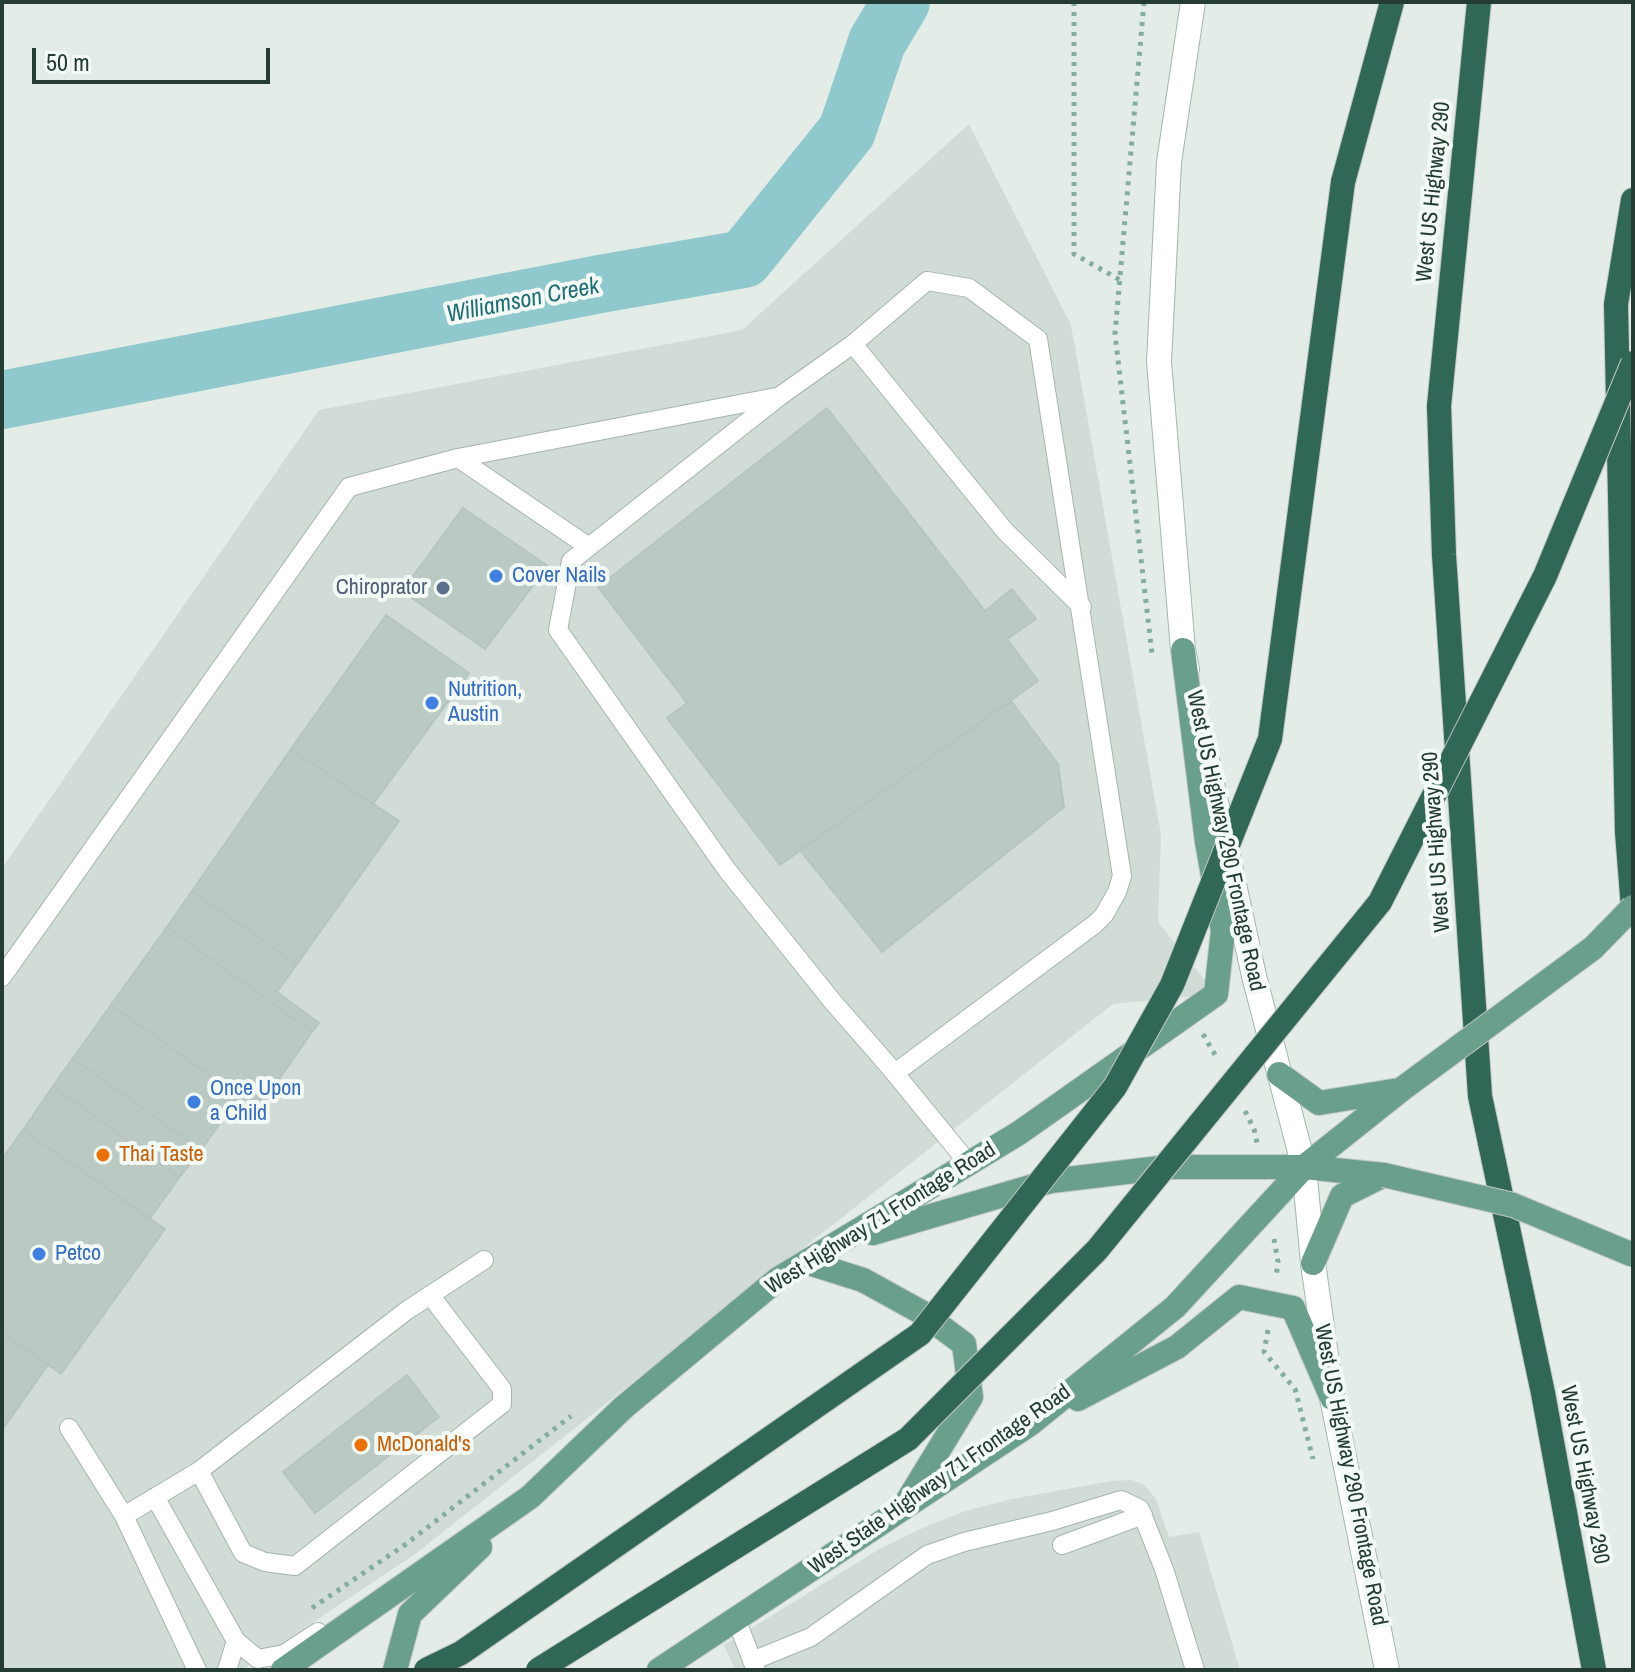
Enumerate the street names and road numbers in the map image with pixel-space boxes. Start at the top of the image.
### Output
street label: West US Highway 290 [1411,101,1457,283]
street label: West US Highway 290 Frontage Road [1180,688,1270,994]
street label: West US Highway 290 [1418,751,1456,933]
street label: West Highway 71 Frontage Road [761,1137,1001,1301]
street label: West US Highway 290 Frontage Road [1308,1322,1392,1628]
street label: West State Highway 71 Frontage Road [804,1379,1076,1581]
street label: West US Highway 290 [1554,1384,1614,1566]

